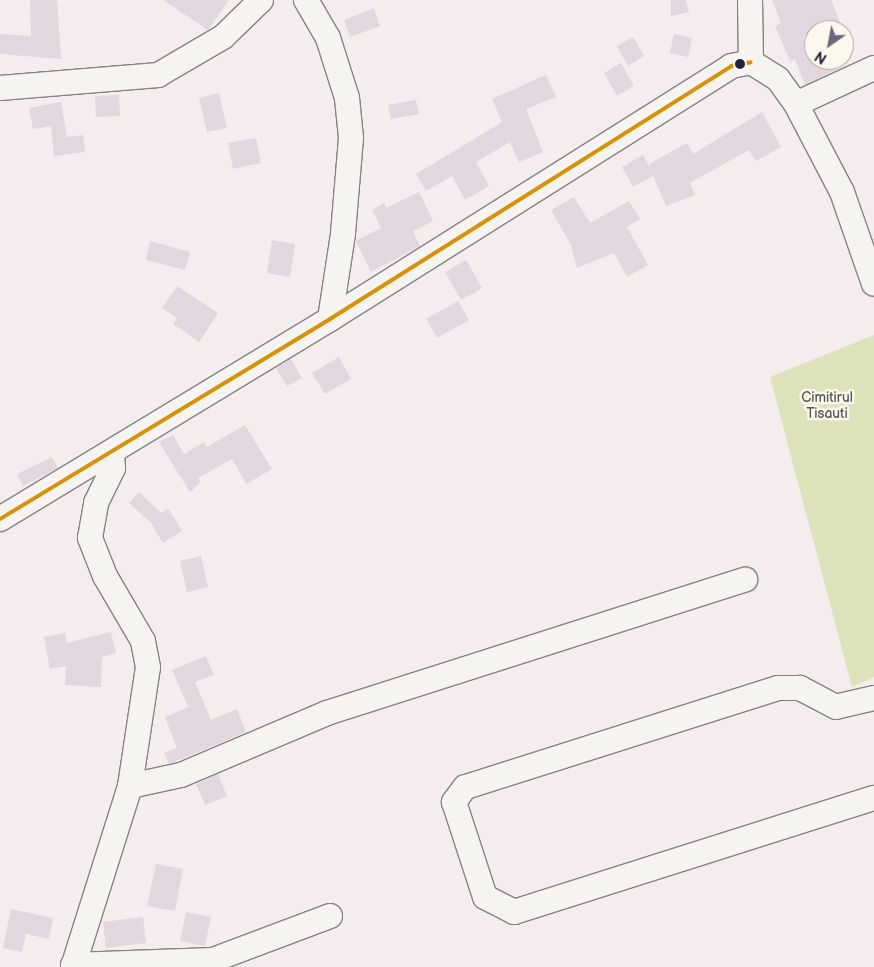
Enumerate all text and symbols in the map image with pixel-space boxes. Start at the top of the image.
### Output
north arrow [804,20,854,70]
text: N [812,47,830,67]
unlabelled marker [735,59,745,69]
park label: Cimitirul Tisauti [801,390,853,422]

